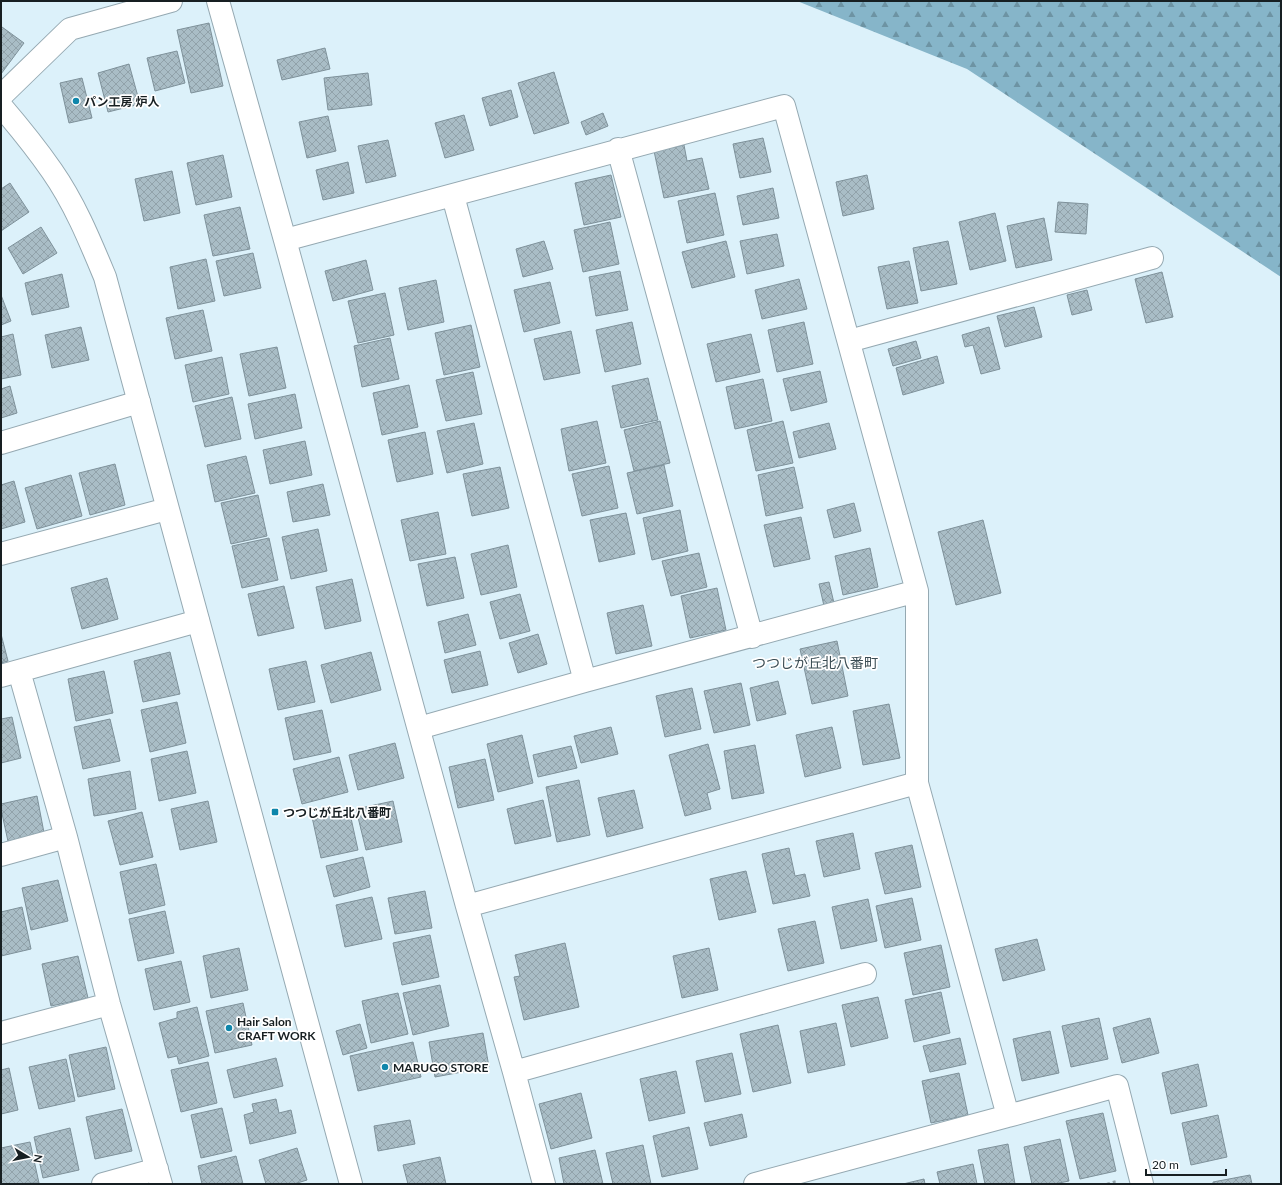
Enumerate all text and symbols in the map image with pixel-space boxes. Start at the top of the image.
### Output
place label: パン工房 炉人 [84,94,160,109]
marker: パン工房 炉人 [71,96,81,106]
district label: つつじが丘北八番町 [752,654,878,671]
place label: つつじが丘北八番町 [283,805,391,820]
marker: つつじが丘北八番町 [270,807,280,817]
place label: Hair Salon CRAFT WORK [237,1014,316,1043]
marker: Hair Salon CRAFT WORK [224,1023,234,1033]
place label: MARUGO STORE [393,1060,488,1075]
marker: MARUGO STORE [380,1062,390,1072]
north arrow [8,1137,48,1177]
scale bar [1146,1151,1226,1177]
text: N [31,1154,45,1164]
text: 20 m [1152,1157,1179,1172]

